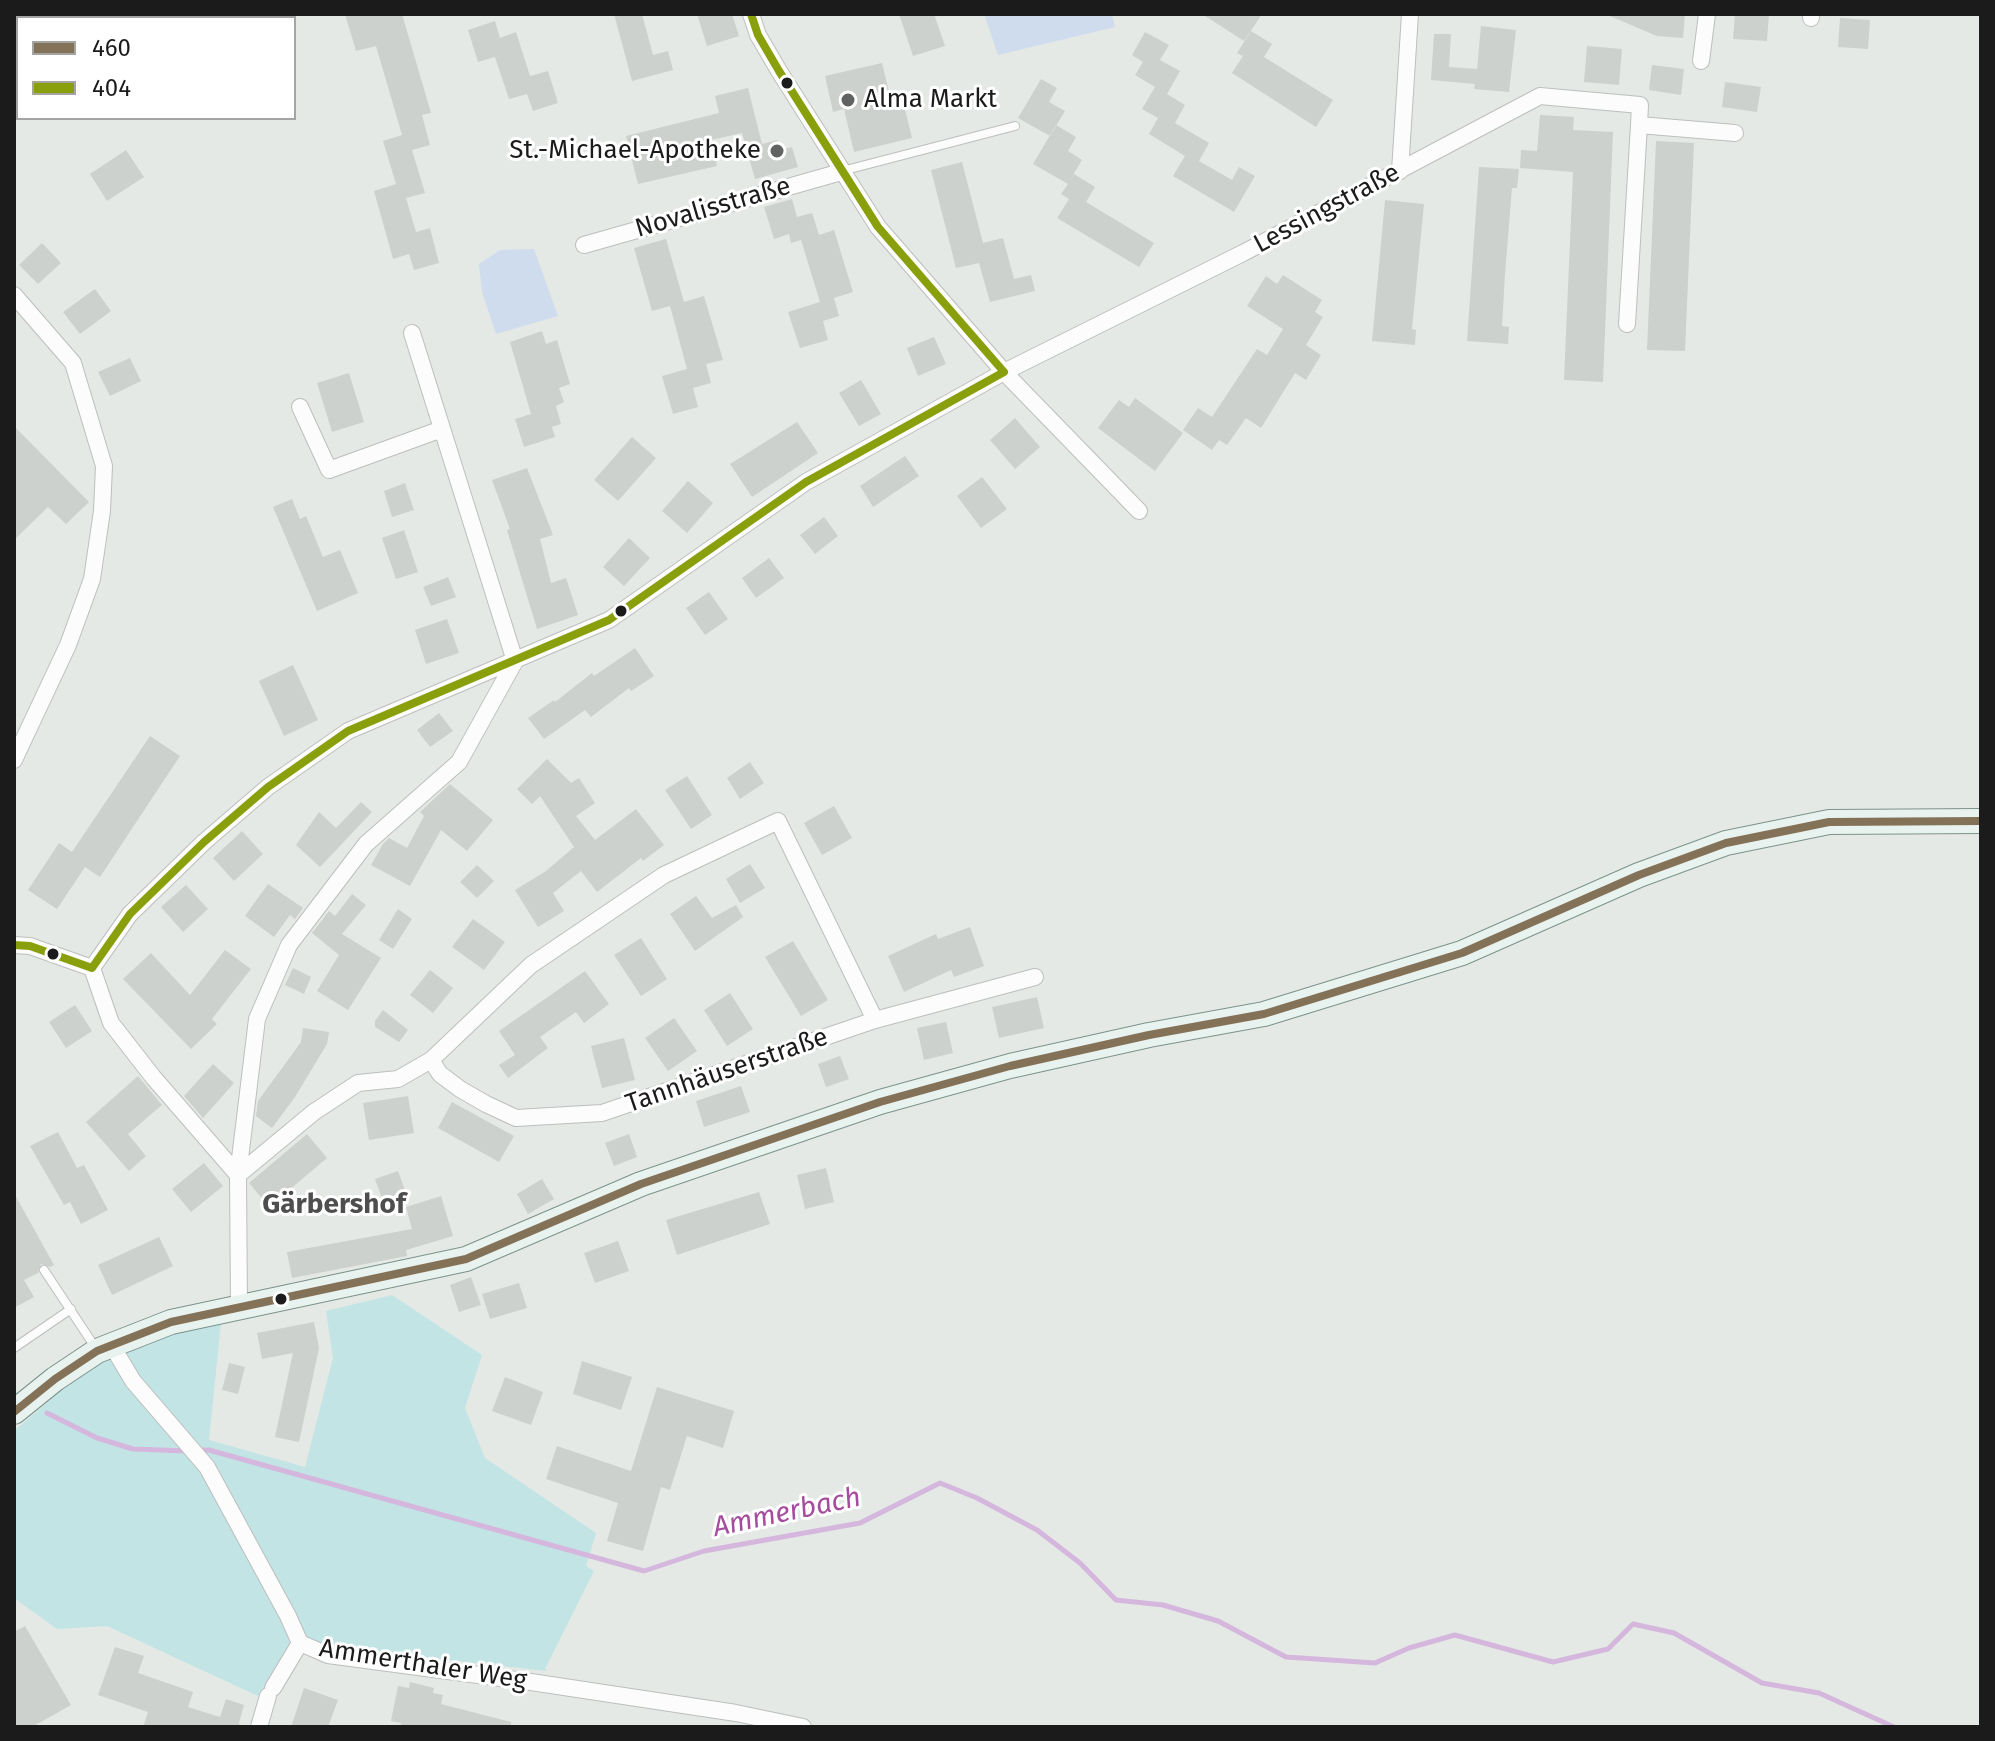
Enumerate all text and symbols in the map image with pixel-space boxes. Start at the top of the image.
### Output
legend [16,16,296,120]
text: 460 [92,34,131,62]
text: 404 [92,74,131,102]
unlabelled marker [779,75,795,91]
place label: Alma Markt [864,84,997,116]
marker: Alma Markt [839,91,857,109]
place label: St.-Michael-Apotheke [509,135,761,167]
marker: St.-Michael-Apotheke [768,142,786,160]
street label: Lessingstraße [1249,157,1405,261]
street label: Novalisstraße [632,171,794,245]
unlabelled marker [613,603,629,619]
unlabelled marker [45,946,61,962]
street label: Tannhäuserstraße [622,1022,832,1120]
district label: Gärbershof [262,1188,406,1222]
unlabelled marker [273,1291,289,1307]
water label: Ammerbach [710,1481,864,1545]
street label: Ammerthaler Weg [317,1633,529,1697]

